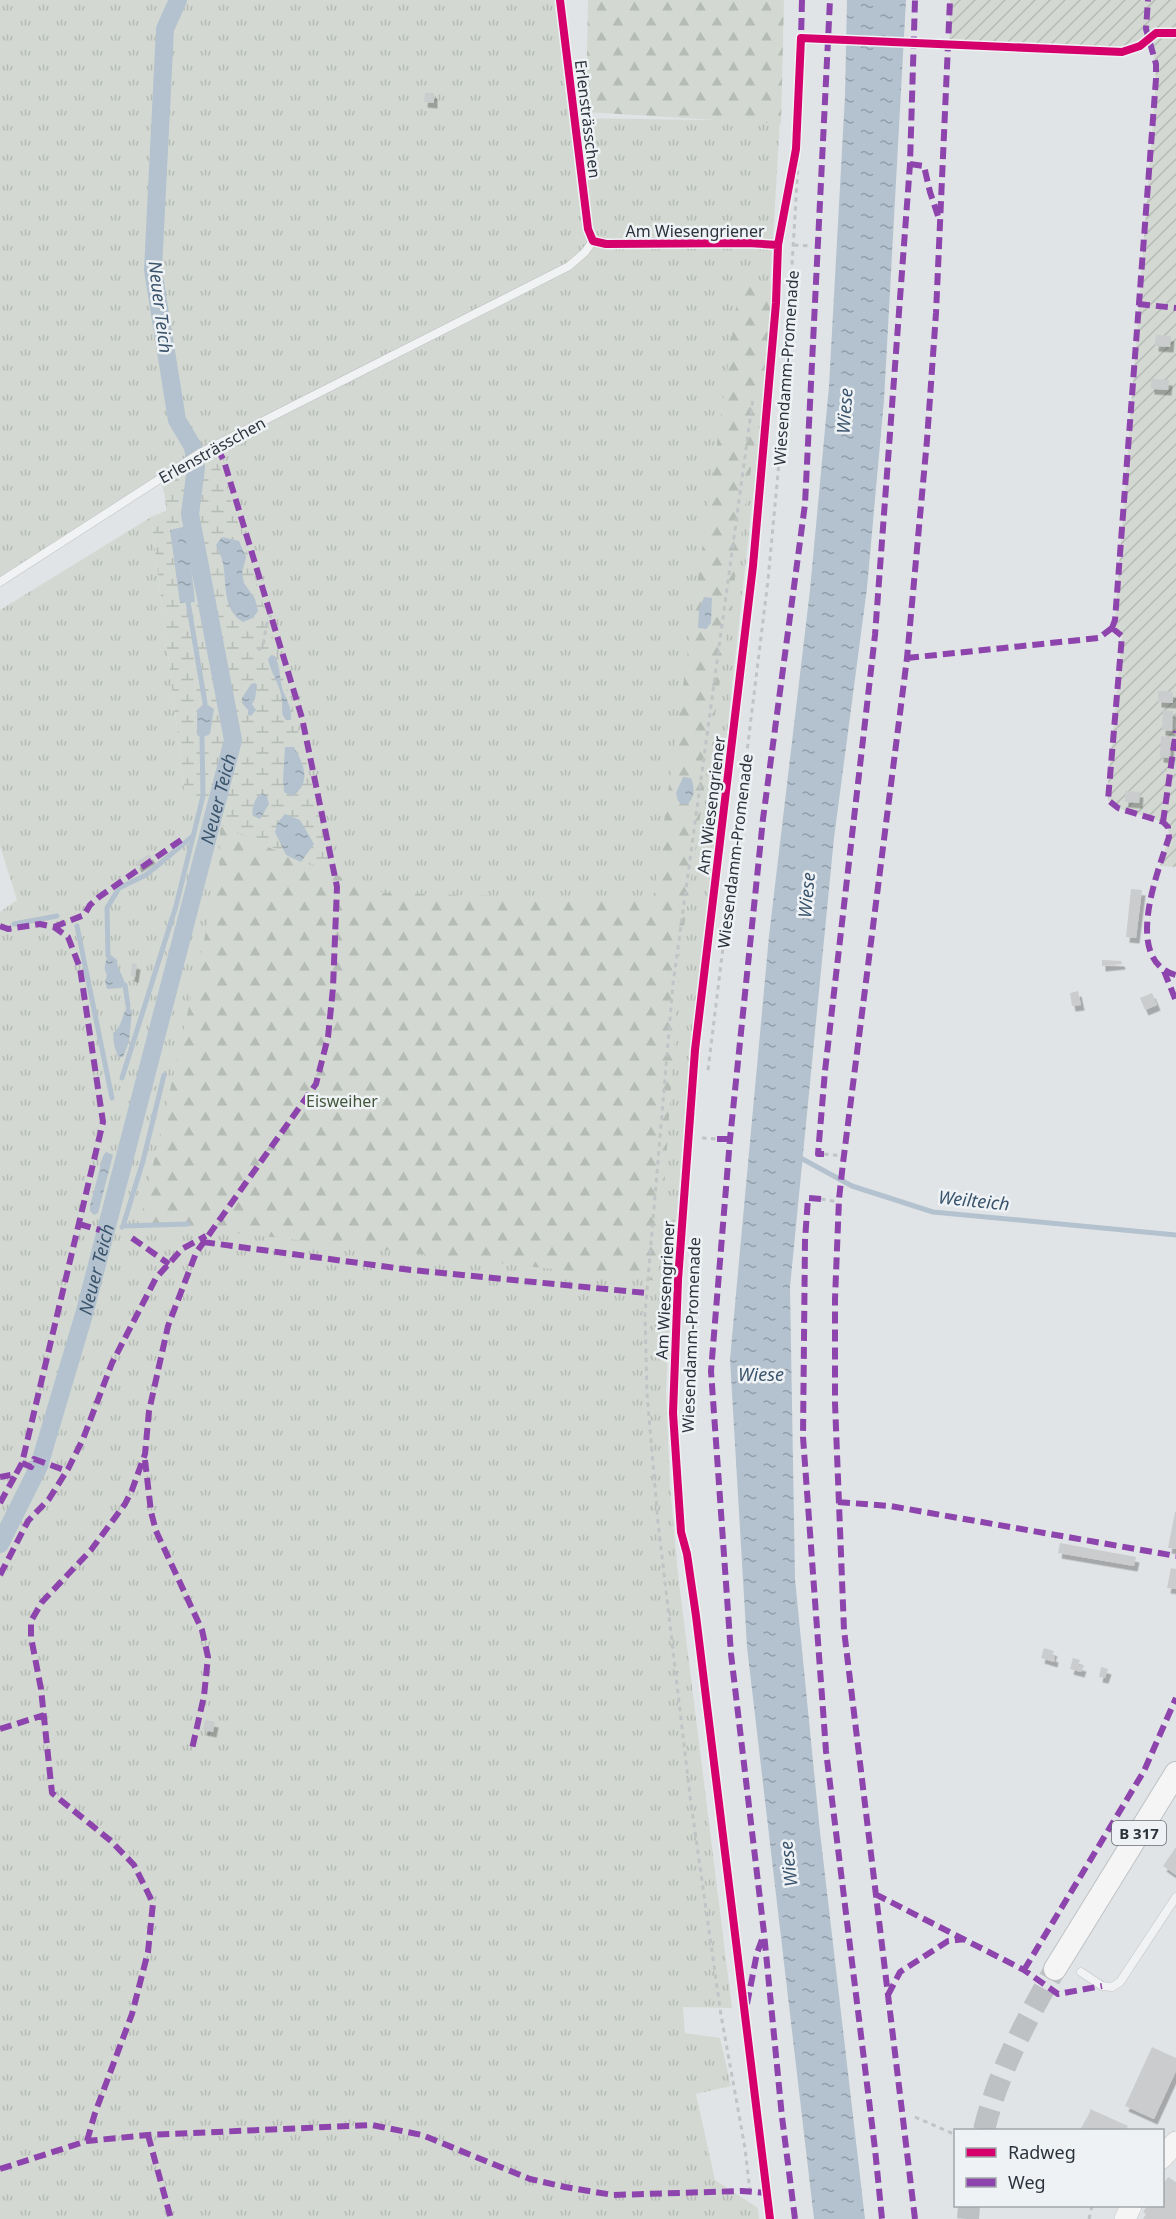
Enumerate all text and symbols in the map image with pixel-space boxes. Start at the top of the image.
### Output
street label: Erlensträsschen [570,59,606,179]
street label: Am Wiesengriener [625,220,765,242]
water label: Neuer Teich [143,259,179,355]
street label: Wiesendamm-Promenade [768,270,804,466]
water label: Wiese [830,387,858,435]
street label: Erlensträsschen [155,412,269,488]
street label: Am Wiesengriener [692,734,730,875]
water label: Neuer Teich [194,751,241,847]
street label: Wiesendamm-Promenade [712,752,758,950]
water label: Wiese [792,871,820,919]
park label: Eisweiher [306,1090,378,1112]
water label: Weilteich [937,1184,1011,1216]
street label: Am Wiesengriener [650,1220,680,1360]
water label: Neuer Teich [73,1221,119,1317]
street label: Wiesendamm-Promenade [677,1237,705,1433]
water label: Wiese [738,1362,784,1386]
road number: B 317 [1112,1821,1166,1845]
water label: Wiese [773,1840,803,1888]
legend [954,2129,1164,2207]
text: Radweg [1008,2140,1076,2164]
text: Weg [1008,2170,1046,2194]

